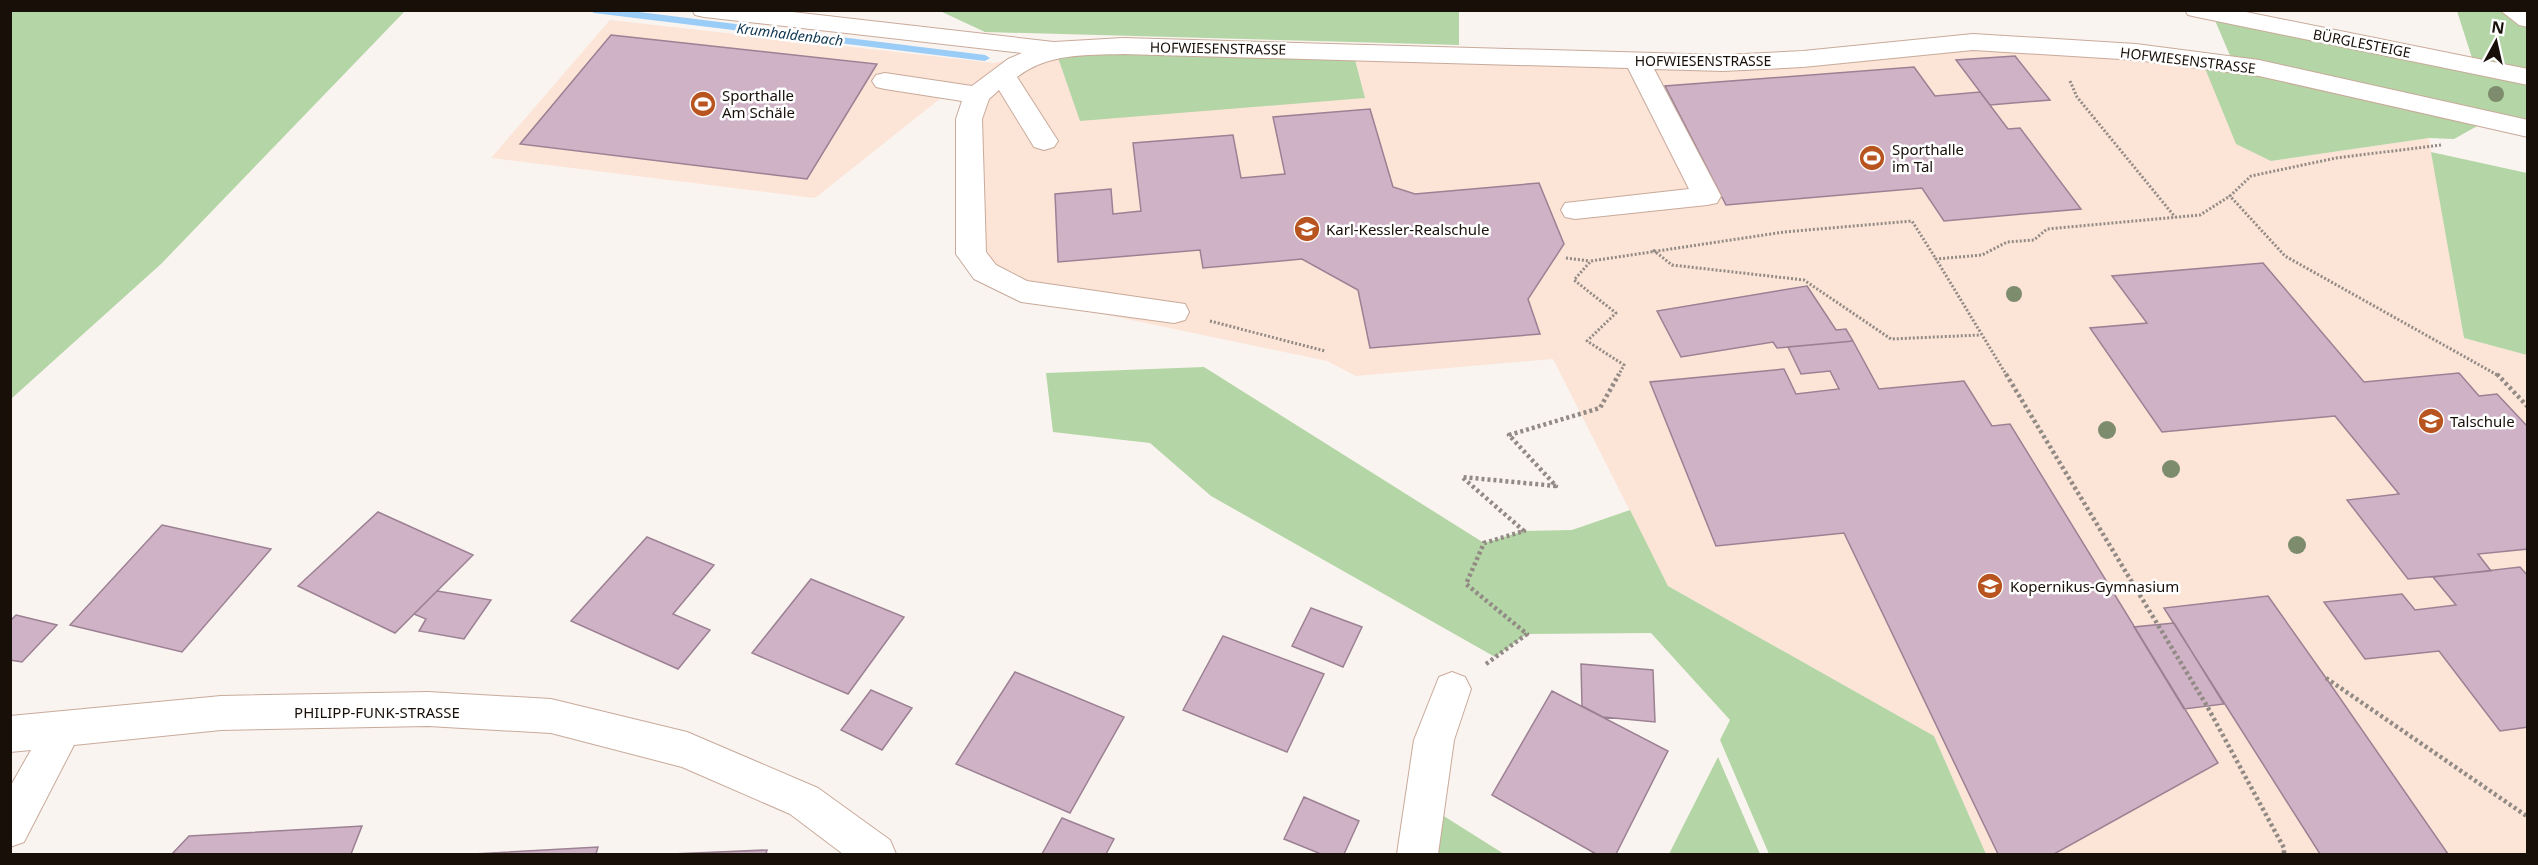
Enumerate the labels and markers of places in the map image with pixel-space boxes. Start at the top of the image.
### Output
place label: Sporthalle Am Schäle [722,85,795,122]
sports icon: Sporthalle Am Schäle [688,89,718,119]
place label: Sporthalle im Tal [1892,139,1964,176]
sports icon: Sporthalle im Tal [1857,143,1887,173]
school or university icon: Karl-Kessler-Realschule [1292,214,1322,244]
place label: Karl-Kessler-Realschule [1326,219,1489,239]
school or university icon: Talschule [2416,406,2446,436]
place label: Talschule [2450,411,2515,431]
school or university icon: Kopernikus-Gymnasium [1975,571,2005,601]
place label: Kopernikus-Gymnasium [2010,576,2179,596]

